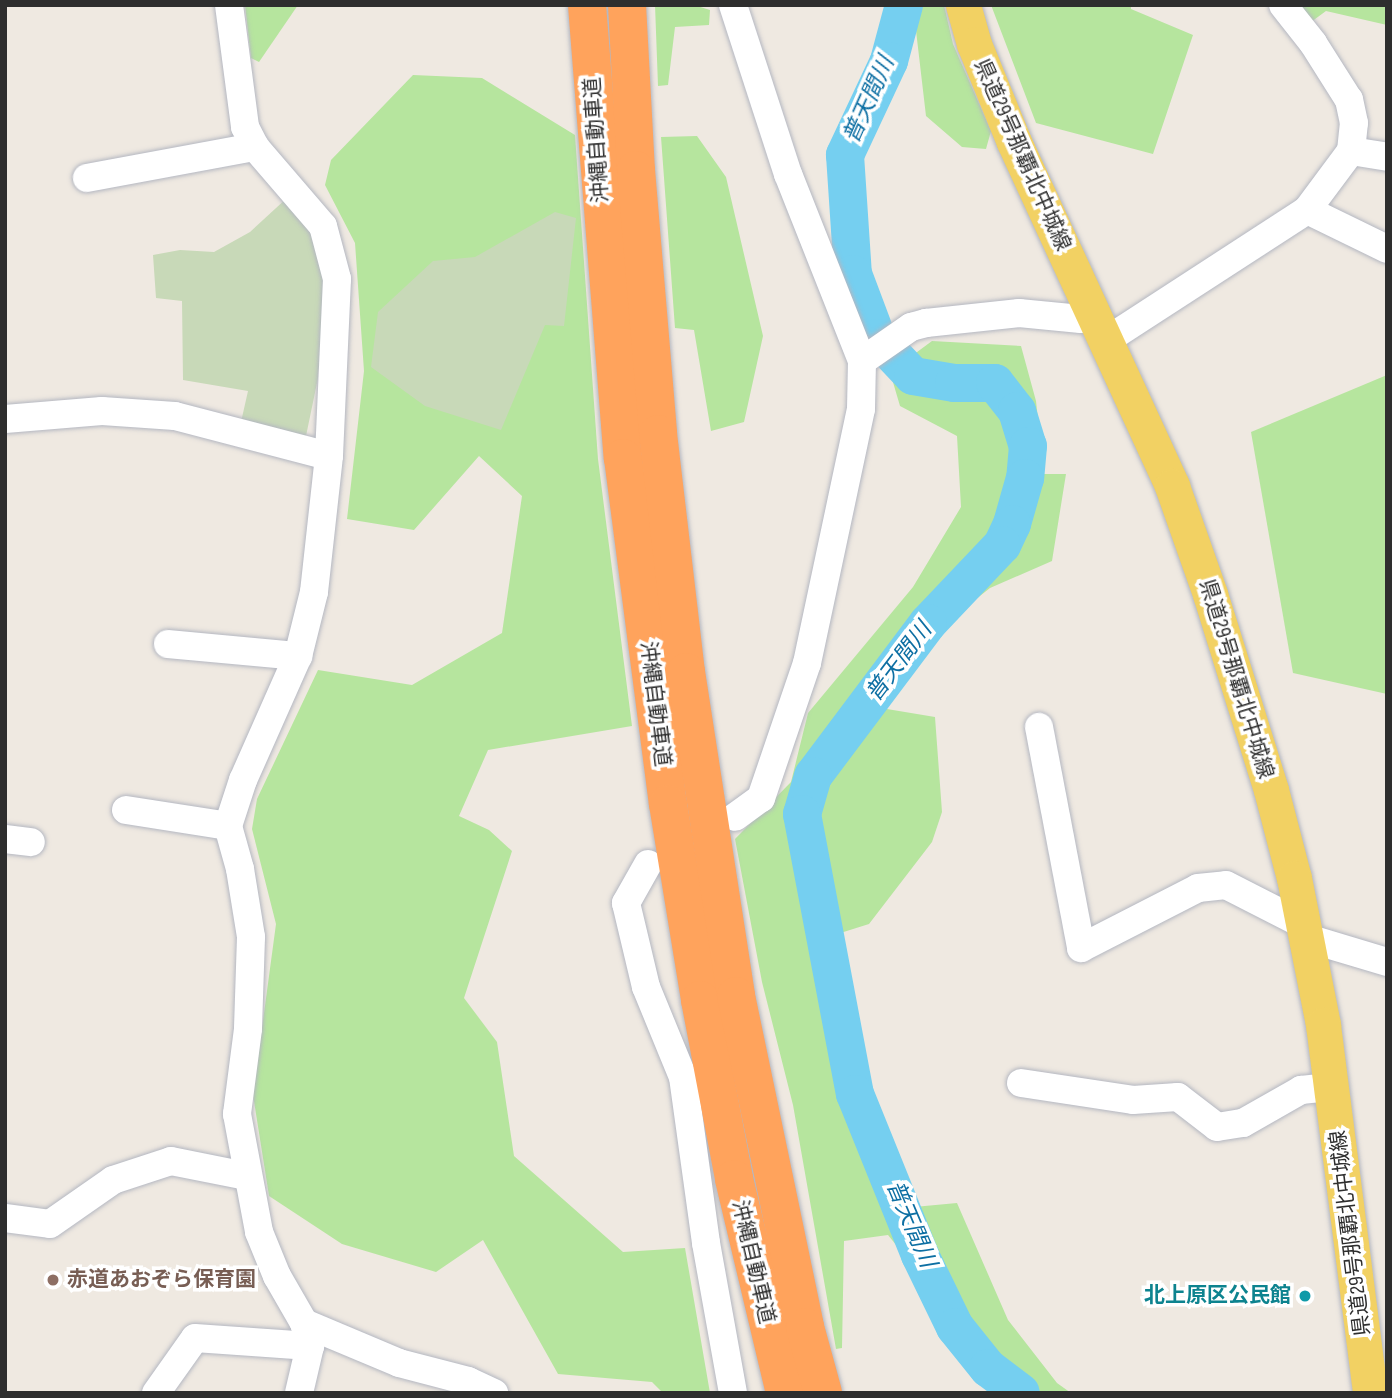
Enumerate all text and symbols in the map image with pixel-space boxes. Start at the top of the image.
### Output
water label: 普天間川 [838,52,900,148]
street label: 県道29号那覇北中城線 [968,55,1076,255]
street label: 沖縄自動車道 [580,76,614,204]
street label: 県道29号那覇北中城線 [1194,576,1278,782]
water label: 普天間川 [860,617,938,707]
street label: 沖縄自動車道 [635,640,675,768]
street label: 県道29号那覇北中城線 [1326,1129,1376,1337]
water label: 普天間川 [880,1176,942,1272]
street label: 沖縄自動車道 [727,1198,779,1326]
place label: 赤道あおぞら保育園 [67,1267,256,1293]
marker: 赤道あおぞら保育園 [45,1272,61,1288]
place label: 北上原区公民館 [1144,1283,1291,1309]
marker: 北上原区公民館 [1297,1288,1313,1304]

